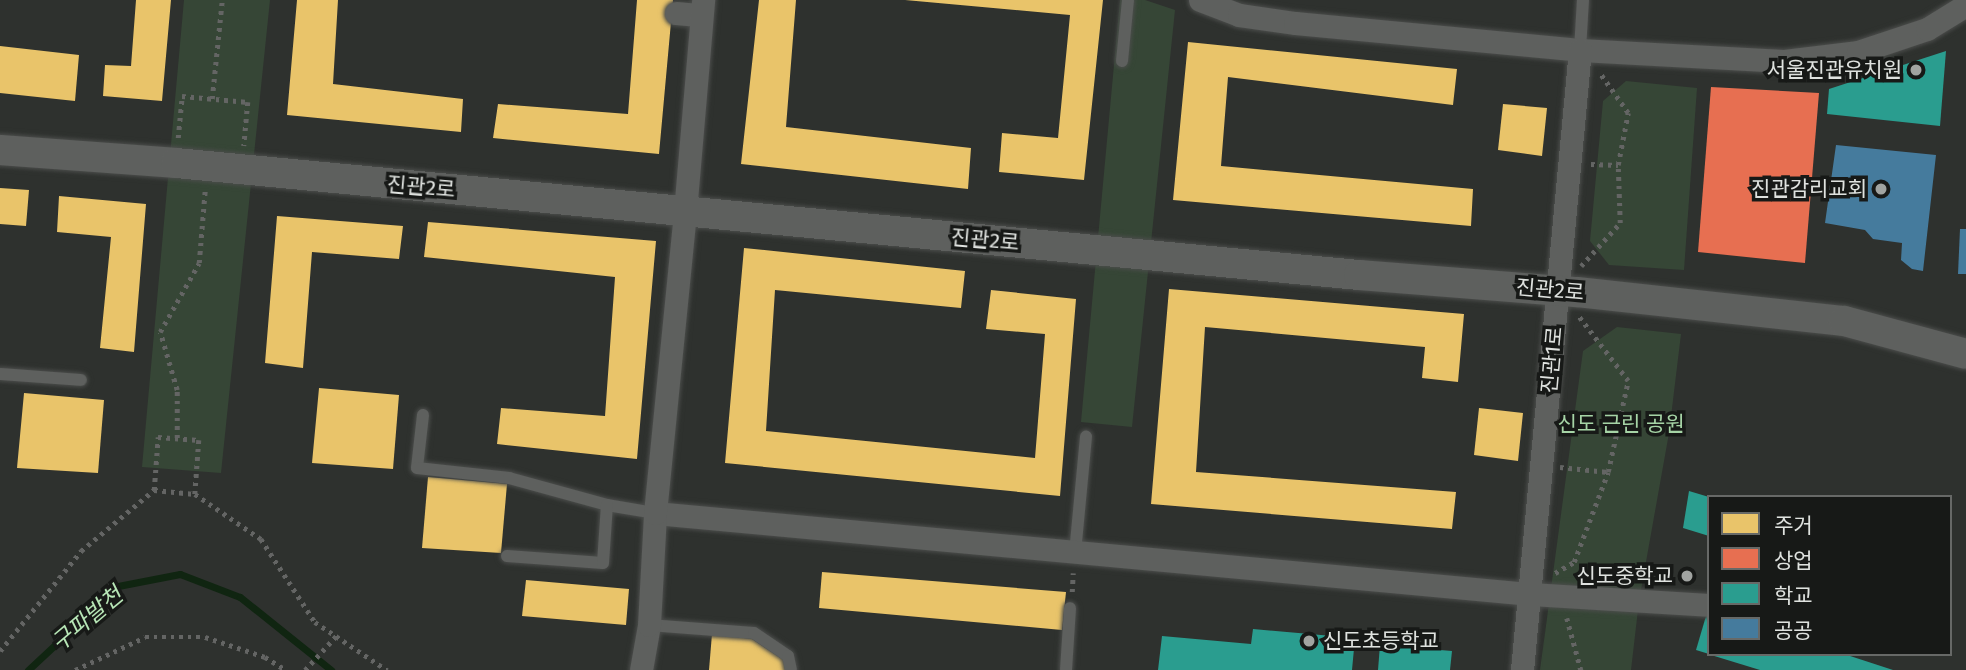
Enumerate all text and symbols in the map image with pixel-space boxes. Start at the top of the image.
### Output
place label: 서울진관유치원 [1767,57,1902,83]
marker: 서울진관유치원 [1908,62,1924,78]
street label: 진관2로 [386,171,456,203]
place label: 진관감리교회 [1751,176,1867,202]
marker: 진관감리교회 [1873,181,1889,197]
street label: 진관2로 [950,224,1020,256]
street label: 진관2로 [1515,274,1585,306]
street label: 진관1로 [1537,326,1567,394]
park label: 신도 근린 공원 [1557,411,1685,437]
legend [1707,495,1952,656]
text: 주거 [1774,513,1813,539]
text: 상업 [1774,548,1813,574]
place label: 신도중학교 [1576,563,1673,589]
marker: 신도중학교 [1679,568,1695,584]
water label: 구파발천 [46,581,128,657]
text: 학교 [1774,583,1813,609]
text: 공공 [1774,618,1813,644]
place label: 신도초등학교 [1323,628,1439,654]
marker: 신도초등학교 [1301,633,1317,649]

